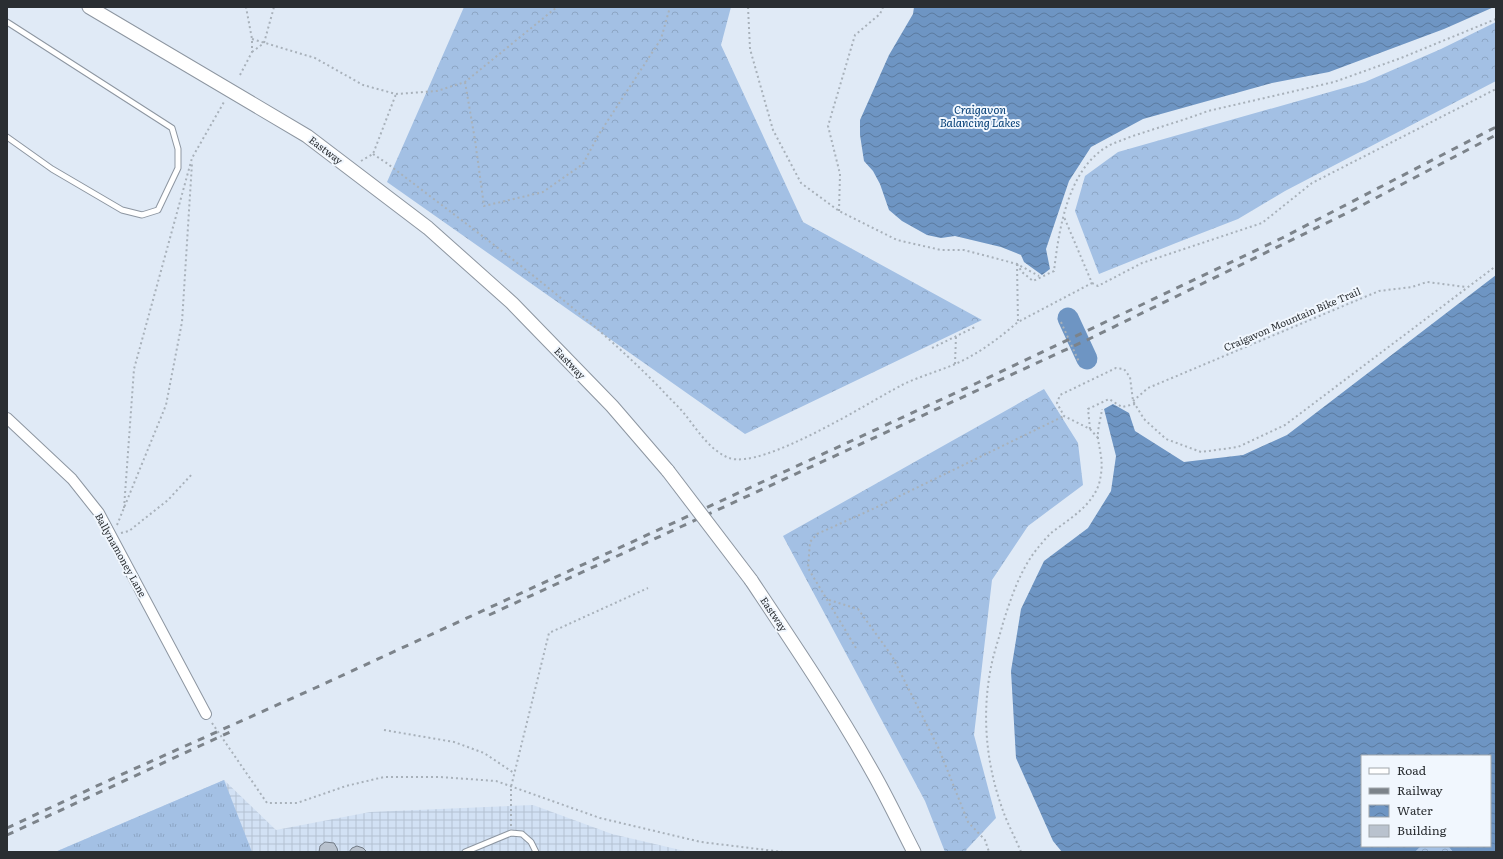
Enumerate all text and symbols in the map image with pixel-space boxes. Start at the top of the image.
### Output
water label: Craigavon Balancing Lakes [940,101,1020,130]
street label: Eastway [306,132,347,167]
street label: Craigavon Mountain Bike Trail [1221,283,1363,354]
street label: Eastway [551,343,589,382]
street label: Ballynamoney Lane [92,510,151,600]
street label: Eastway [757,593,792,634]
legend [1361,755,1491,847]
text: Road [1397,761,1427,779]
text: Railway [1397,781,1443,799]
text: Water [1397,801,1433,819]
text: Building [1397,821,1447,839]

